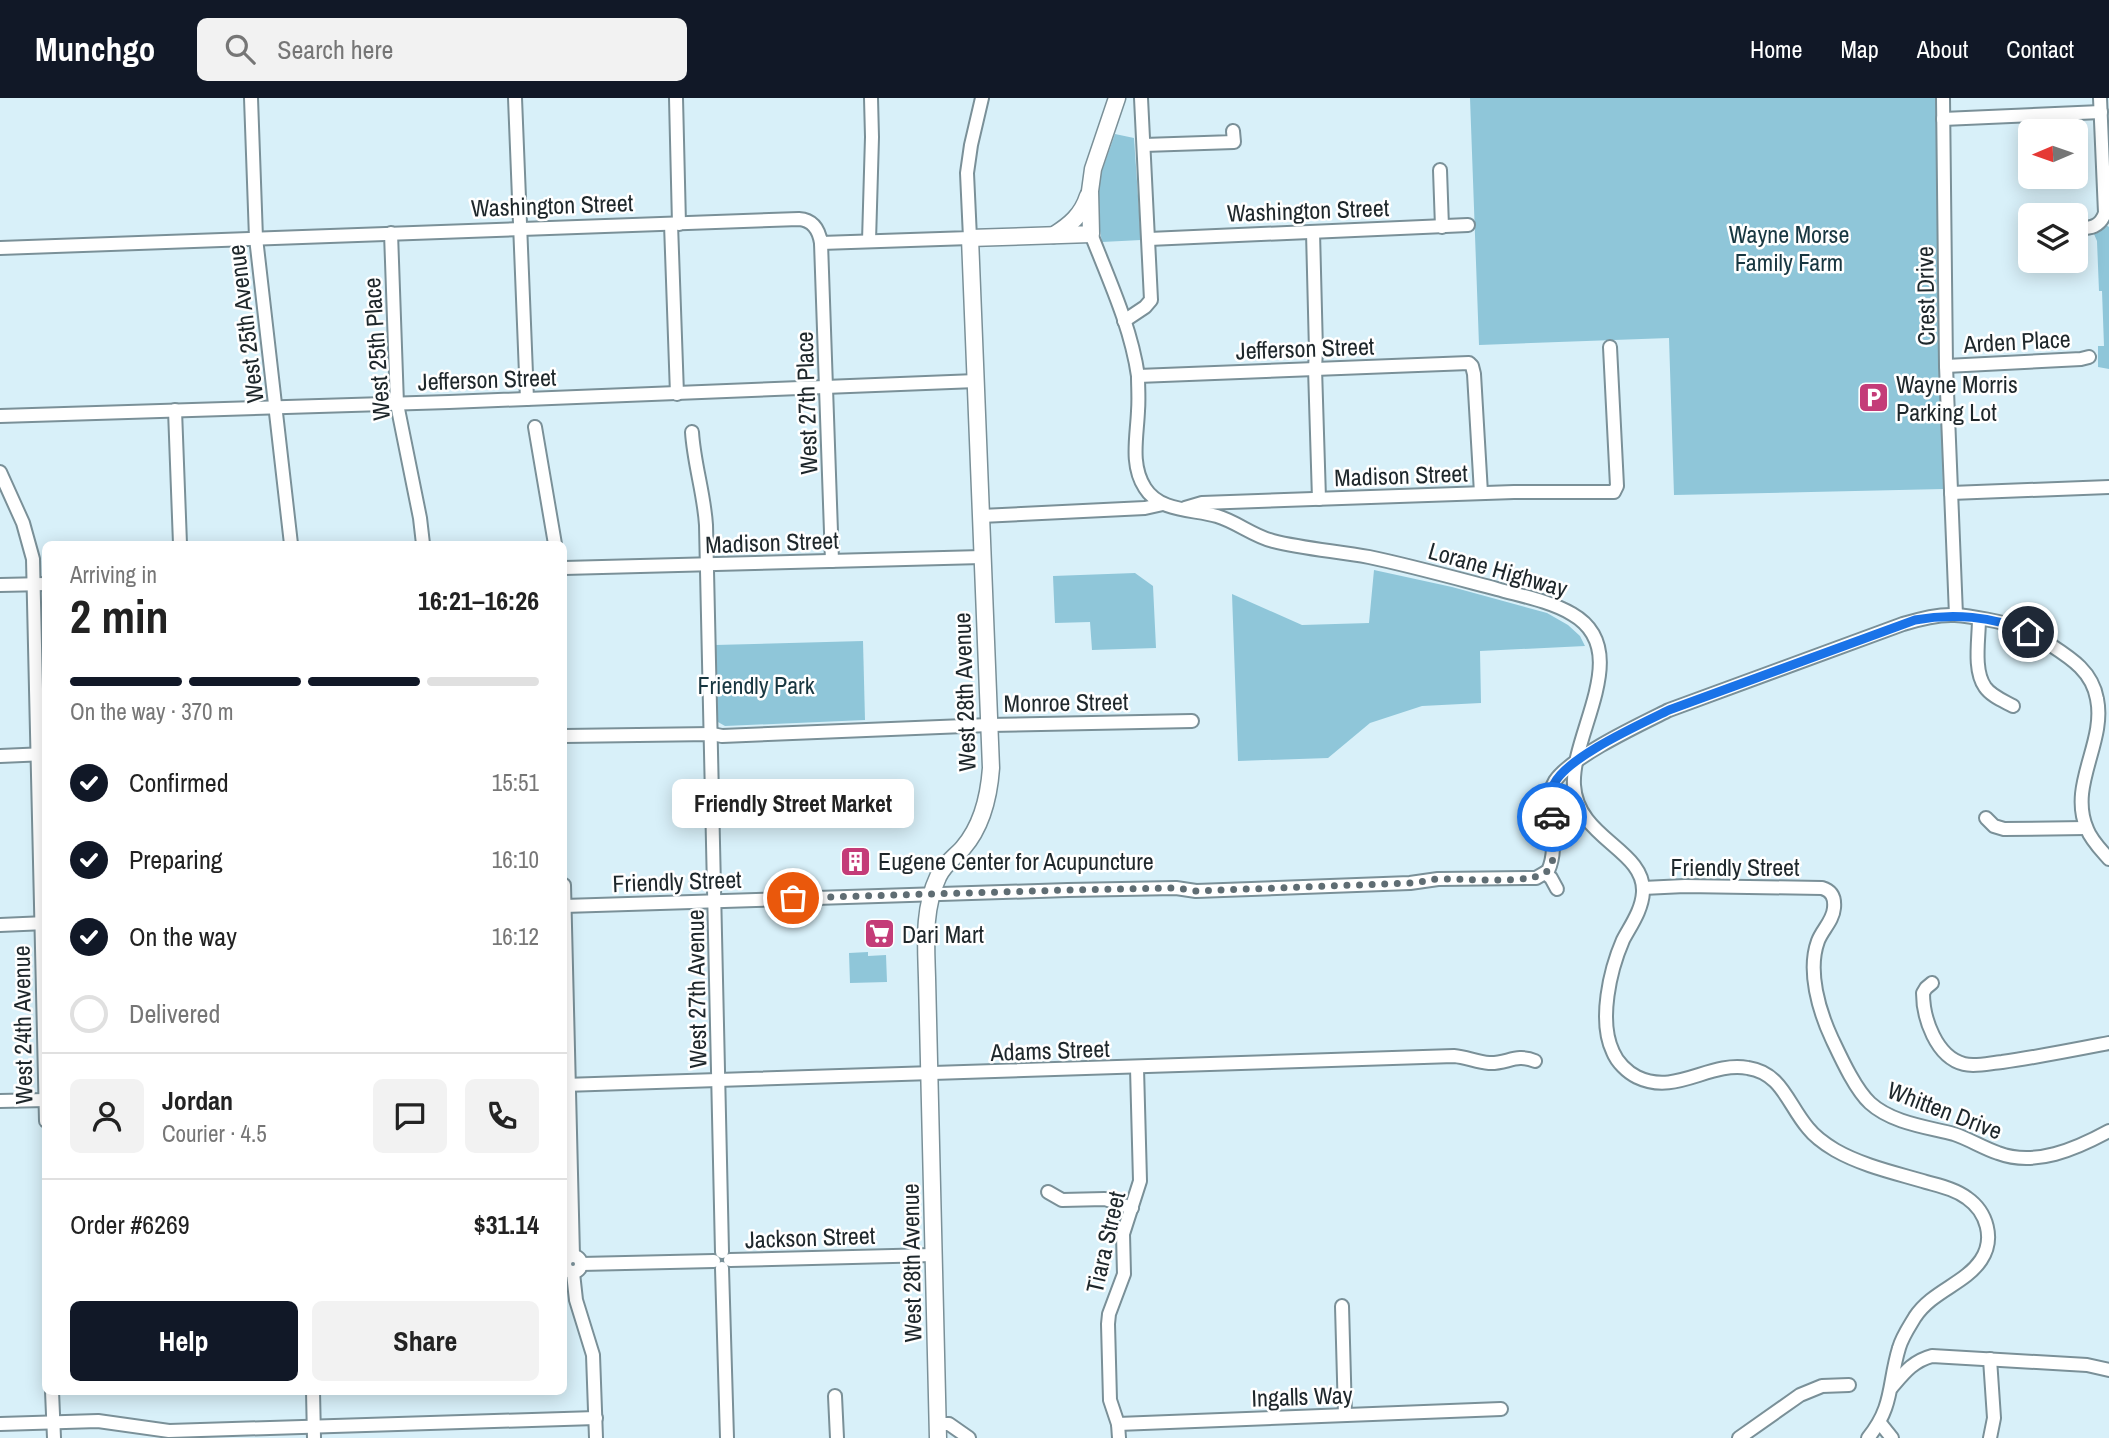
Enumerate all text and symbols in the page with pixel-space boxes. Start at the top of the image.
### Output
search box [197,18,687,81]
text: Munchgo [35,27,155,71]
icon: search [221,30,259,68]
text: Search here [277,32,393,67]
text: Home [1750,33,1802,65]
text: Map [1840,33,1879,65]
text: About [1917,33,1968,65]
text: Contact [2006,33,2074,65]
north arrow [2018,119,2088,189]
map controls [2018,119,2088,273]
street label: Washington Street [470,186,634,224]
street label: Washington Street [1226,191,1390,229]
button: layers [2018,203,2088,273]
park label: Wayne Morse Family Farm [1729,218,1849,278]
street label: West 25th Avenue [219,243,271,405]
street label: Crest Drive [1908,246,1942,346]
street label: West 25th Place [355,277,397,421]
street label: Arden Place [1962,322,2071,360]
street label: Jefferson Street [1235,330,1375,366]
street label: West 27th Place [788,331,824,475]
street label: Jefferson Street [417,361,557,397]
place label: Wayne Morris Parking Lot [1896,368,2018,428]
parking icon: Wayne Morris Parking Lot [1856,381,1890,415]
street label: Madison Street [1334,457,1469,493]
street label: Madison Street [705,524,840,560]
street label: Lorane Highway [1425,534,1571,604]
text: Arriving in [70,559,157,590]
text: 16:21–16:26 [418,583,539,618]
text: 2 min [70,585,169,647]
pin [1998,602,2058,662]
street label: West 28th Avenue [945,612,983,772]
icon: home [2009,613,2047,651]
park label: Friendly Park [697,669,815,701]
street label: Monroe Street [1003,685,1129,719]
text: On the way · 370 m [70,696,234,727]
icon: check [70,764,108,802]
text: Confirmed [129,765,229,800]
text: 15:51 [492,767,539,798]
callout: Friendly Street Market [672,779,914,828]
courier [1517,782,1587,852]
text: Friendly Street Market [694,788,892,819]
icon: car [1533,798,1571,836]
icon: check [70,841,108,879]
text: Preparing [129,842,223,877]
text: 16:10 [492,844,539,875]
building icon: Eugene Center for Acupuncture [838,844,872,878]
place label: Eugene Center for Acupuncture [878,845,1154,877]
street label: Friendly Street [1670,851,1800,883]
street label: Friendly Street [612,863,743,899]
pin [763,868,823,928]
icon: bag [774,879,812,917]
street label: West 27th Avenue [679,909,713,1069]
supermarket icon: Dari Mart [862,917,896,951]
icon: check [70,918,108,956]
place label: Dari Mart [902,918,985,950]
text: On the way [129,919,237,954]
text: 16:12 [492,921,539,952]
street label: West 24th Avenue [5,945,39,1105]
text: Delivered [129,996,220,1031]
street label: Adams Street [989,1032,1111,1068]
street label: Whitten Drive [1883,1074,2007,1146]
button: person [70,1079,144,1153]
button: chat [373,1079,447,1153]
button: phone [465,1079,539,1153]
text: Jordan [162,1083,233,1118]
text: Courier · 4.5 [162,1118,267,1149]
street label: West 28th Avenue [894,1183,928,1343]
street label: Tiara Street [1078,1187,1132,1296]
text: Order #6269 [70,1207,190,1242]
text: $31.14 [474,1207,539,1242]
street label: Jackson Street [744,1219,876,1255]
button: Help [70,1301,298,1381]
button: Share [312,1301,539,1381]
street label: Ingalls Way [1251,1378,1353,1414]

